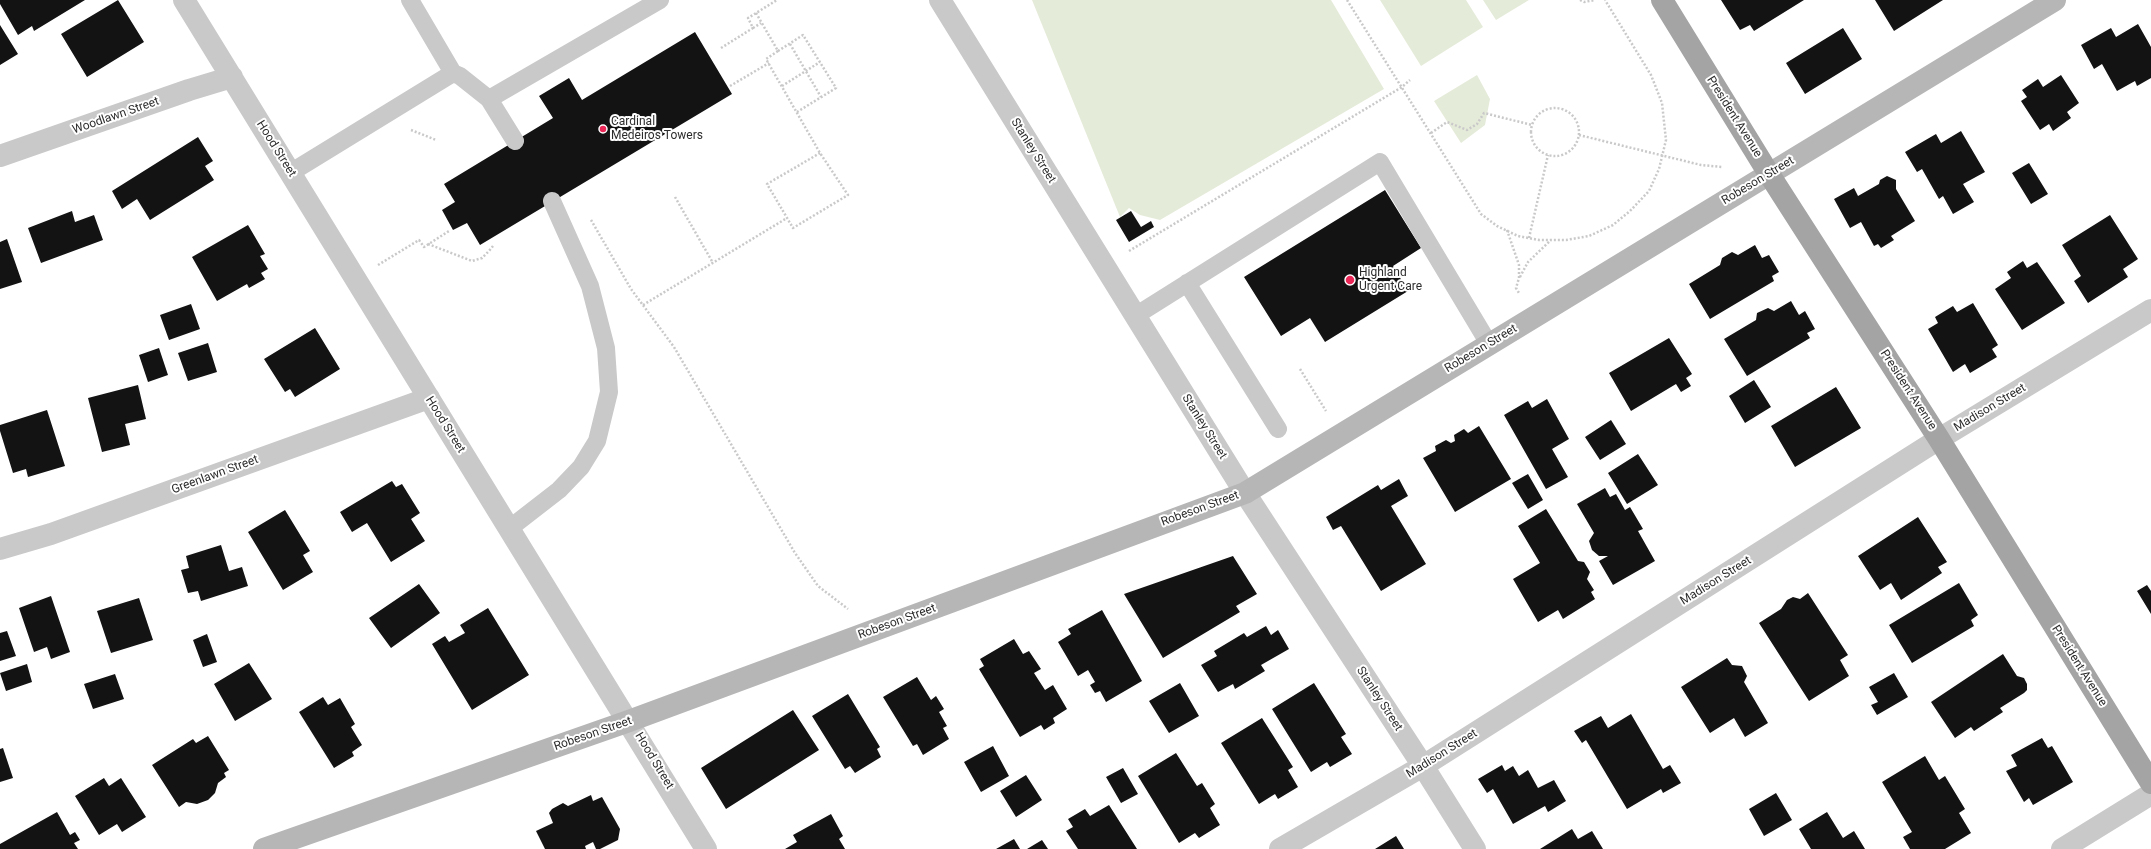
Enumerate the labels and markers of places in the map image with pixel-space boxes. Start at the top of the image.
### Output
place label: Cardinal Medeiros Towers [611,115,703,143]
marker: Cardinal Medeiros Towers [598,124,608,134]
place label: Highland Urgent Care [1359,266,1422,294]
marker: Highland Urgent Care [1344,274,1356,286]

